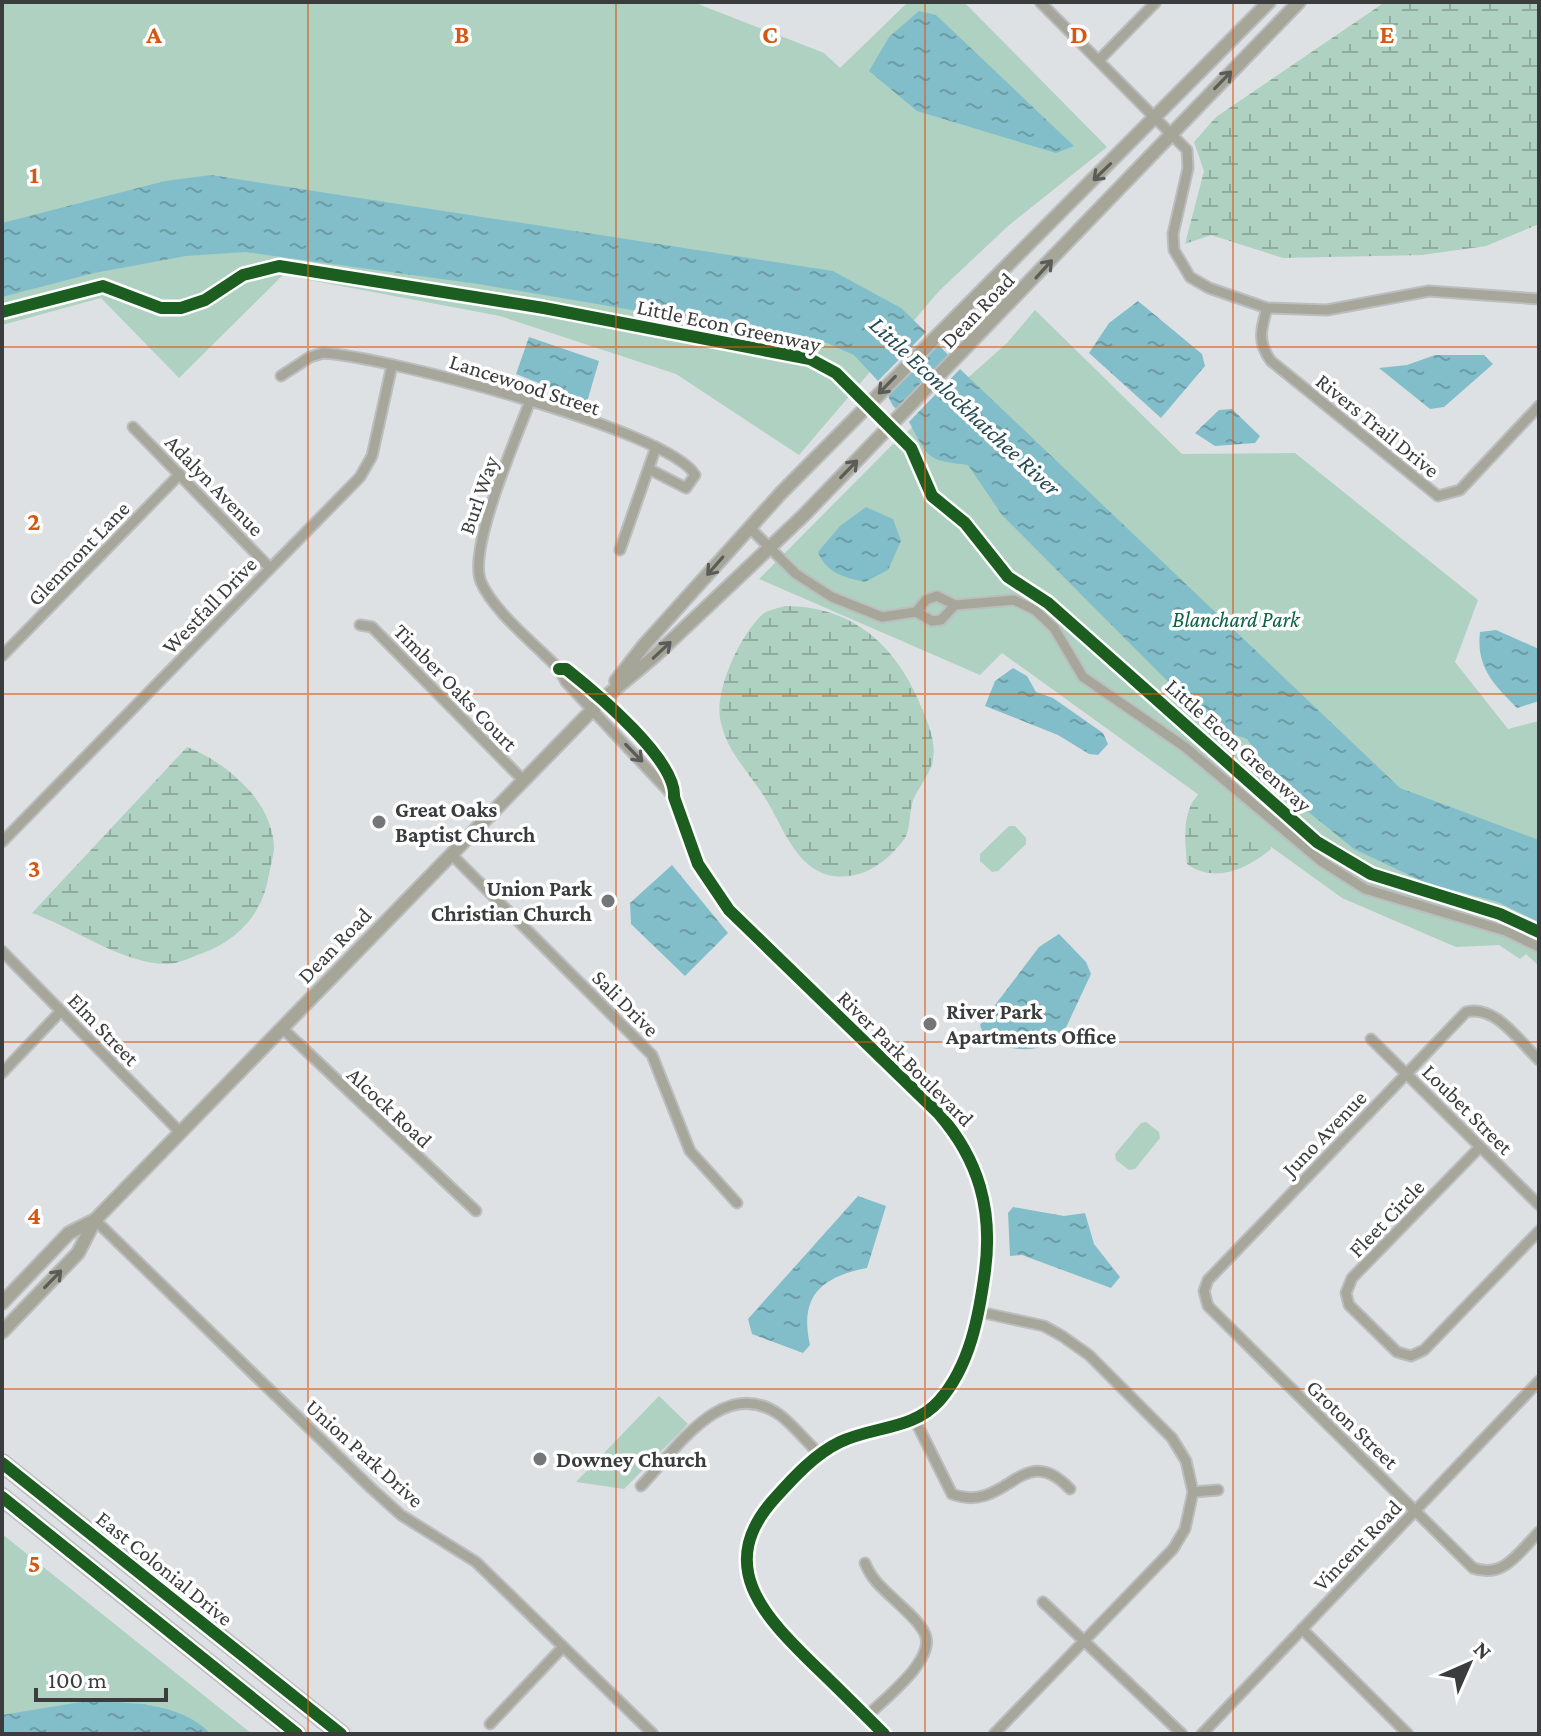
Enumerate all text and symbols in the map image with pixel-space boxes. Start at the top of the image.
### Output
text: A [145,20,162,49]
text: B [454,20,470,49]
text: C [762,20,778,49]
text: D [1070,20,1088,49]
text: E [1380,20,1395,49]
one-way arrow [1213,70,1232,90]
text: 1 [29,160,39,189]
one-way arrow [1093,162,1112,181]
one-way arrow [1035,259,1053,279]
street label: Dean Road [935,267,1020,353]
street label: Little Econ Greenway [635,294,824,357]
water label: Little Econlockhatchee River [865,310,1067,501]
street label: Lancewood Street [446,348,604,421]
street label: Rivers Trail Drive [1311,368,1444,483]
one-way arrow [877,375,896,395]
street label: Adalyn Avenue [160,430,269,541]
street label: Burl Way [454,452,504,537]
one-way arrow [839,460,858,479]
street label: Glenmont Lane [22,496,134,611]
text: 2 [27,507,41,536]
street label: Westfall Drive [157,552,262,659]
one-way arrow [706,555,724,575]
park label: Blanchard Park [1172,607,1301,632]
street label: Timber Oaks Court [389,619,523,757]
one-way arrow [652,640,672,659]
street label: Little Econ Greenway [1161,673,1317,818]
one-way arrow [624,743,643,762]
place label: Great Oaks Baptist Church [395,797,536,847]
marker: Great Oaks Baptist Church [370,813,388,831]
text: 3 [28,854,40,883]
place label: Union Park Christian Church [431,876,593,926]
marker: Union Park Christian Church [599,892,617,910]
street label: Dean Road [292,902,377,988]
street label: Sali Drive [587,965,664,1042]
street label: River Park Boulevard [833,985,979,1132]
street label: Elm Street [63,988,145,1071]
place label: River Park Apartments Office [945,999,1116,1049]
marker: River Park Apartments Office [921,1015,939,1033]
street label: Loubet Street [1417,1059,1519,1160]
street label: Alcock Road [342,1062,437,1153]
street label: Juno Avenue [1276,1085,1372,1183]
street label: Fleet Circle [1343,1174,1429,1262]
text: 4 [27,1201,41,1230]
one-way arrow [43,1270,62,1290]
street label: Groton Street [1302,1374,1404,1475]
street label: Union Park Drive [301,1394,429,1513]
place label: Downey Church [556,1447,707,1472]
marker: Downey Church [531,1450,549,1468]
street label: Vincent Road [1308,1495,1407,1596]
street label: East Colonial Drive [91,1506,238,1631]
text: 5 [28,1549,40,1578]
north arrow [1429,1624,1509,1704]
text: N [1469,1636,1497,1664]
scale bar [36,1652,166,1702]
text: 100 m [48,1666,107,1693]

